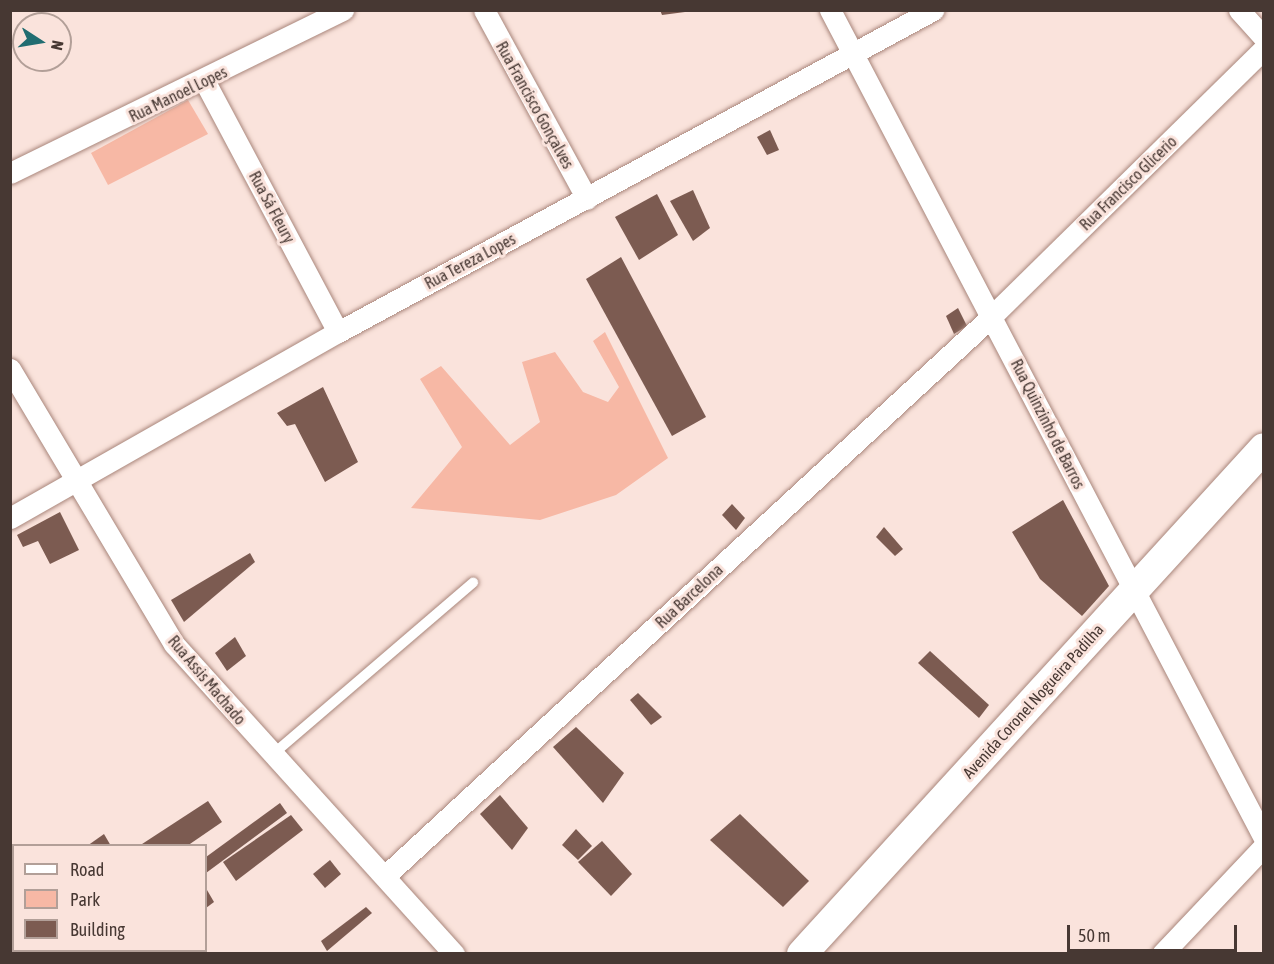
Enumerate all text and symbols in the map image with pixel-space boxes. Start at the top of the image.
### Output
north arrow [12,12,72,72]
street label: Rua Francisco Gonçalves [492,38,578,172]
text: N [48,39,67,52]
street label: Rua Manoel Lopes [126,62,230,126]
street label: Rua Francisco Glicerio [1075,132,1181,234]
street label: Rua Sá Fleury [245,168,299,246]
street label: Rua Tereza Lopes [421,229,519,293]
street label: Rua Quinzinho de Barros [1007,356,1089,492]
street label: Rua Barcelona [651,560,727,632]
street label: Avenida Coronel Nogueira Padilha [959,620,1107,782]
street label: Rua Assis Machado [164,632,250,728]
legend [12,844,207,952]
text: Road [70,859,104,880]
text: Park [70,889,100,910]
scale bar [1070,913,1240,951]
text: Building [70,919,125,940]
text: 50 m [1078,925,1110,946]

